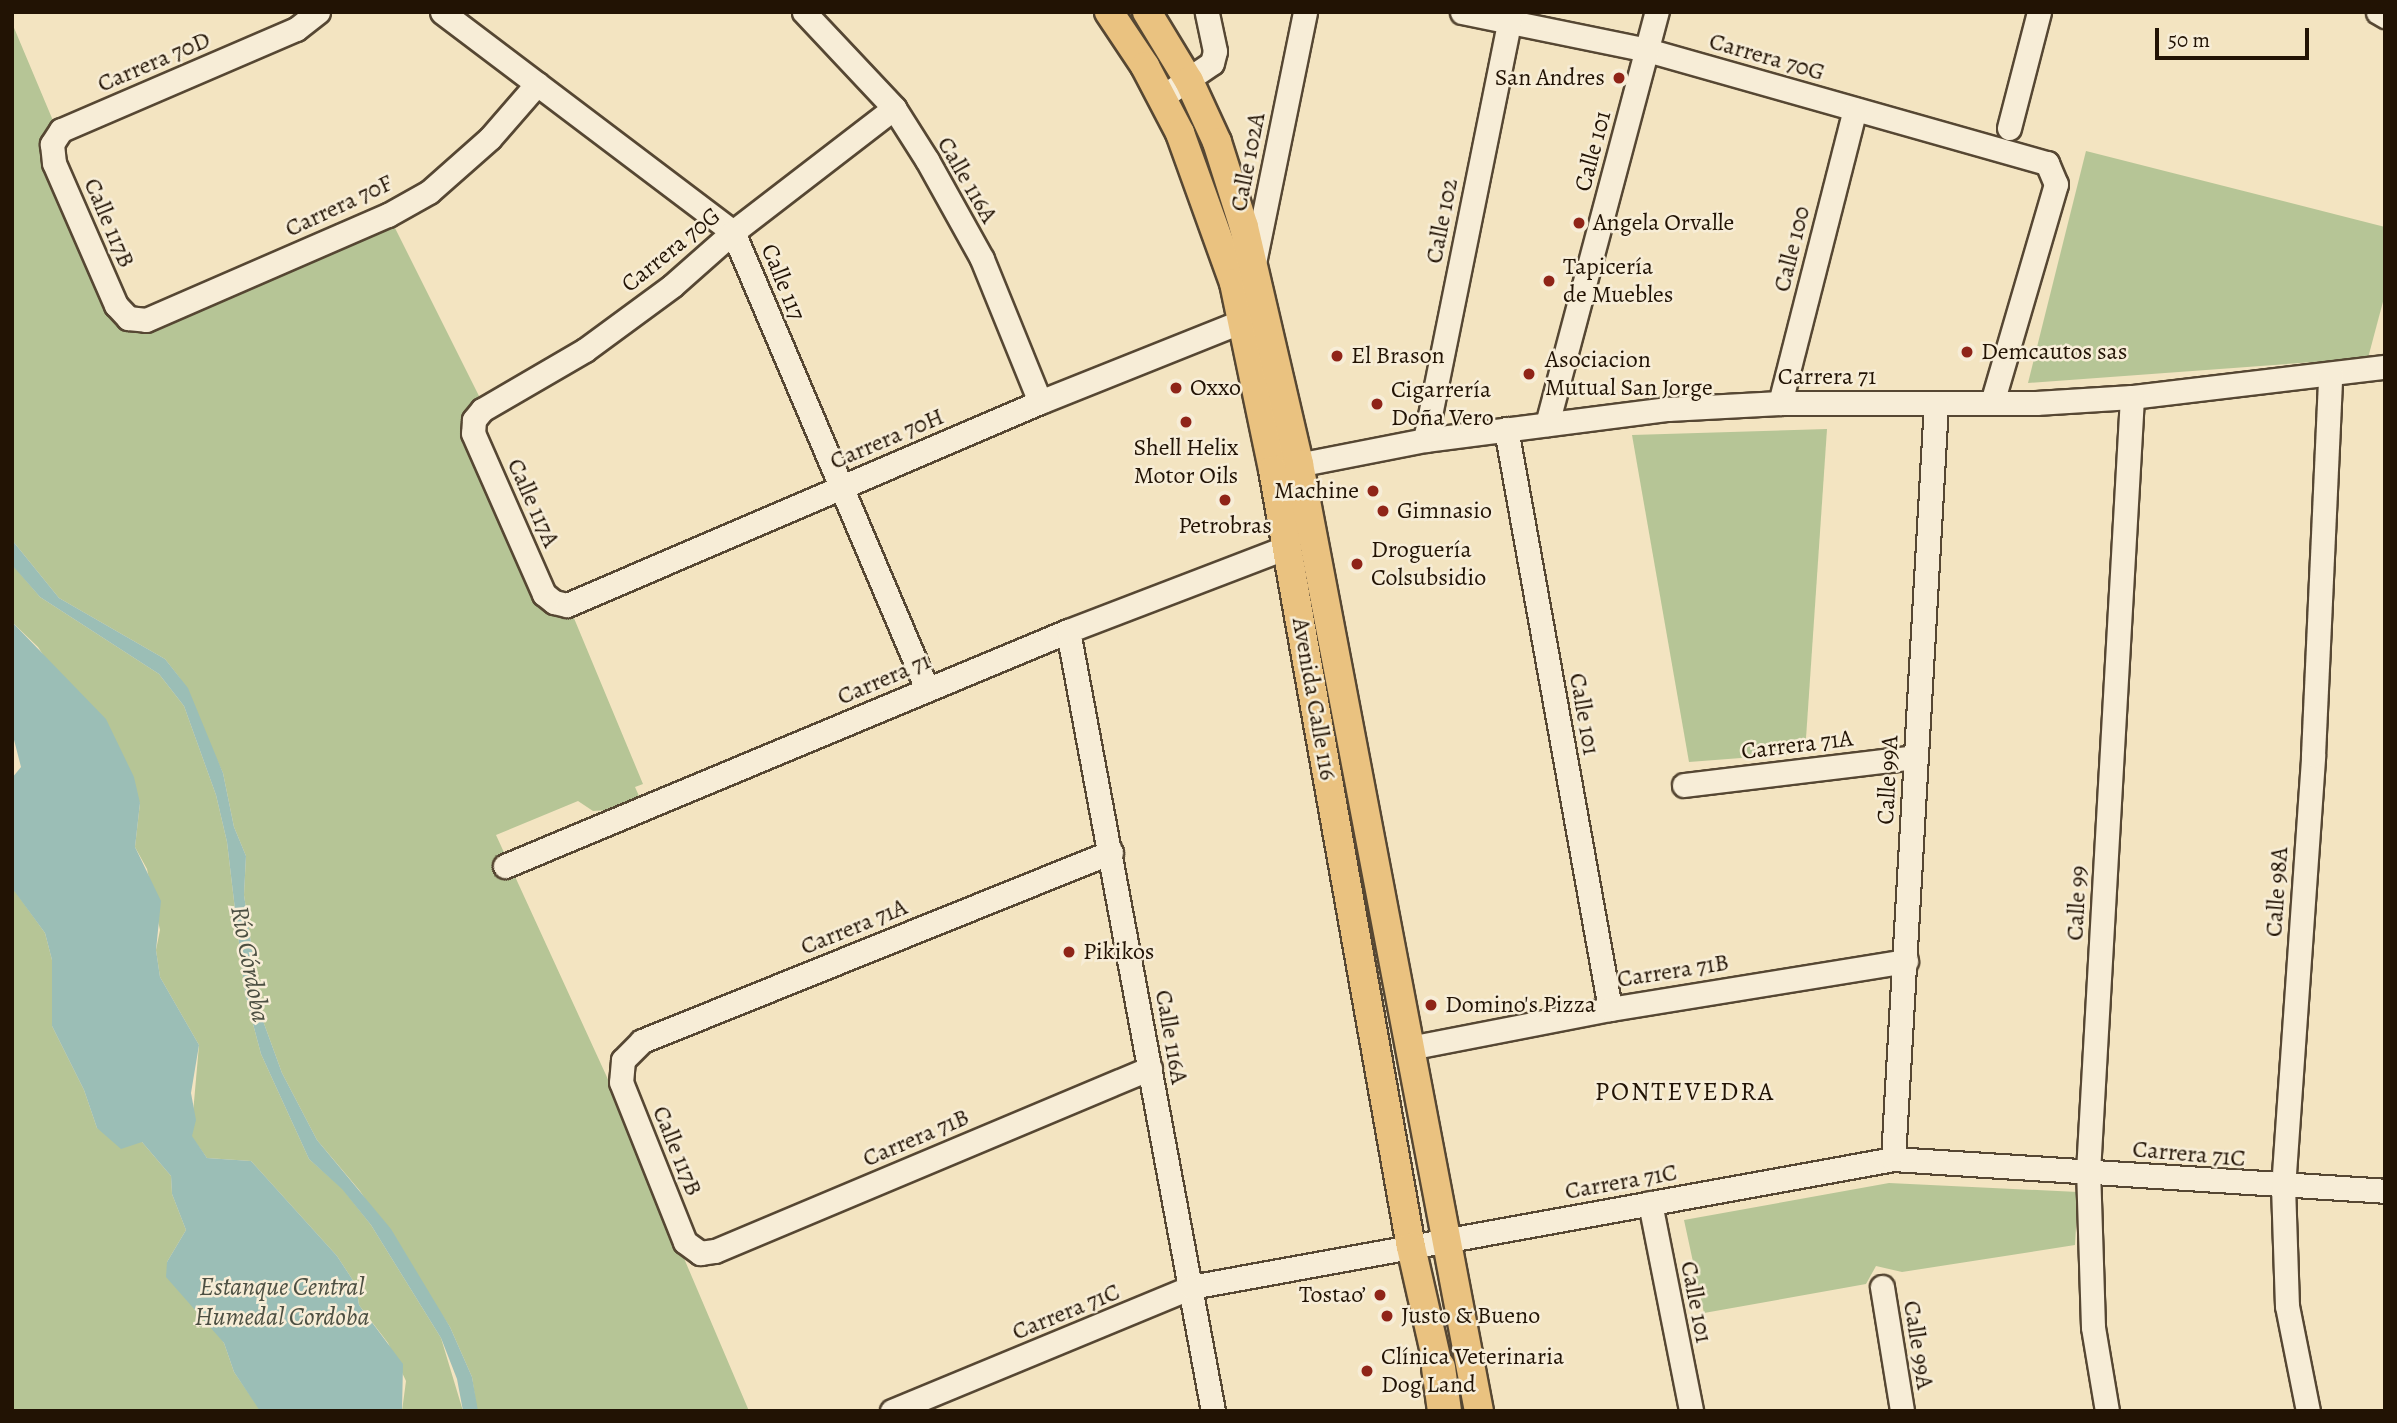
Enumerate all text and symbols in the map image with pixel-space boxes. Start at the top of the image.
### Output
scale bar [2159,14,2313,58]
street label: Carrera 70D [93,25,215,99]
text: 50 m [2168,26,2210,54]
street label: Carrera 70G [1706,27,1828,87]
place label: San Andres [1495,64,1605,92]
marker: San Andres [1611,70,1627,86]
street label: Calle 101 [1568,107,1618,195]
street label: Calle 102A [1224,110,1272,214]
street label: Calle 116A [931,132,1003,228]
street label: Carrera 70F [281,169,397,243]
street label: Calle 117B [77,174,141,272]
street label: Calle 102 [1420,176,1464,266]
street label: Carrera 70G [616,201,726,299]
street label: Calle 100 [1767,203,1817,295]
place label: Angela Orvalle [1593,209,1734,237]
marker: Angela Orvalle [1571,215,1587,231]
street label: Calle 117 [755,240,811,324]
place label: Tapicería de Muebles [1563,253,1673,309]
marker: Tapicería de Muebles [1541,273,1557,289]
place label: Demcautos sas [1981,338,2127,366]
place label: El Brason [1351,342,1445,370]
marker: Demcautos sas [1959,344,1975,360]
place label: Asociacion Mutual San Jorge [1545,346,1713,402]
marker: El Brason [1329,348,1345,364]
street label: Carrera 71 [1778,363,1876,391]
marker: Asociacion Mutual San Jorge [1519,364,1539,384]
place label: Oxxo [1190,374,1241,402]
place label: Cigarrería Doña Vero [1391,376,1494,432]
marker: Oxxo [1168,380,1184,396]
marker: Cigarrería Doña Vero [1369,396,1385,412]
street label: Carrera 70H [826,402,948,476]
marker: Shell Helix Motor Oils [1178,414,1194,430]
place label: Shell Helix Motor Oils [1134,434,1238,490]
street label: Calle 117A [501,454,565,552]
place label: Machine [1274,477,1359,505]
marker: Machine [1365,483,1381,499]
marker: Petrobras [1217,492,1233,508]
place label: Gimnasio [1397,497,1492,525]
marker: Gimnasio [1375,503,1391,519]
place label: Petrobras [1178,512,1272,540]
place label: Droguería Colsubsidio [1371,536,1486,592]
marker: Droguería Colsubsidio [1349,556,1365,572]
street label: Avenida Calle 116 [1286,616,1342,782]
street label: Carrera 71 [833,647,935,711]
street label: Calle 101 [1563,671,1605,757]
street label: Carrera 71A [1740,724,1854,766]
street label: Calle 99A [1871,735,1905,825]
street label: Calle 98A [2259,846,2295,938]
street label: Calle 99 [2061,865,2093,941]
street label: Carrera 71A [797,893,911,961]
water label: Río Córdoba [223,903,277,1025]
place label: Pikikos [1083,938,1154,966]
marker: Pikikos [1061,944,1077,960]
street label: Carrera 71B [1615,948,1731,994]
street label: Calle 116A [1149,988,1193,1086]
place label: Domino's Pizza [1445,991,1596,1019]
marker: Domino's Pizza [1423,997,1439,1013]
district label: PONTEVEDRA [1596,1076,1774,1108]
street label: Calle 117B [646,1102,708,1200]
street label: Carrera 71B [859,1103,973,1173]
street label: Carrera 71C [2131,1135,2247,1173]
street label: Carrera 71C [1563,1158,1679,1206]
street label: Calle 101 [1674,1259,1718,1345]
water label: Estanque Central Humedal Cordoba [194,1271,370,1332]
street label: Carrera 71C [1008,1277,1124,1347]
place label: Tostao’ [1299,1281,1366,1309]
marker: Tostao’ [1372,1287,1388,1303]
street label: Calle 99A [1897,1299,1939,1391]
place label: Justo & Bueno [1401,1302,1540,1330]
marker: Justo & Bueno [1379,1308,1395,1324]
place label: Clínica Veterinaria Dog Land [1381,1343,1564,1399]
marker: Clínica Veterinaria Dog Land [1359,1363,1375,1379]

